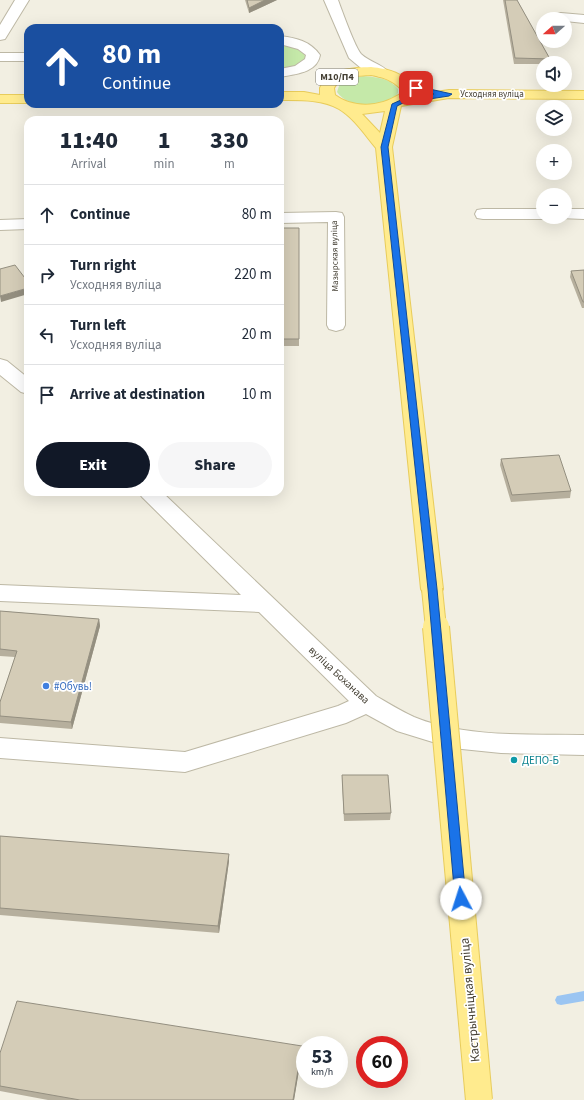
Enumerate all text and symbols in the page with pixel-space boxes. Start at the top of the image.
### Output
north arrow [536,12,572,48]
map controls [536,12,572,224]
text: 80 m [102,34,161,74]
icon: ahead [36,40,88,92]
button: sound [536,56,572,92]
road number: М10/П4 [316,69,358,85]
text: Continue [102,71,171,96]
pin [399,71,433,105]
icon: arrive [405,77,427,99]
street label: Усходняя вуліца [460,88,524,101]
button: layers [536,100,572,136]
text: 11:40 [59,123,118,158]
text: 1 [158,123,171,158]
text: 330 [210,123,249,158]
button: + [536,144,572,180]
text: Arrival [71,155,106,173]
text: min [154,155,175,173]
text: m [224,155,235,173]
button: − [536,188,572,224]
icon: ahead [36,204,58,226]
text: Continue [70,204,130,225]
text: 80 m [242,204,272,225]
street label: Мазырская вуліца [328,220,342,292]
text: Turn right [70,255,136,276]
icon: right [36,264,58,286]
text: 220 m [234,264,272,285]
text: Усходняя вуліца [70,276,162,294]
text: Turn left [70,315,126,336]
icon: left [36,324,58,346]
text: 20 m [242,324,272,345]
text: Усходняя вуліца [70,336,162,354]
icon: arrive [36,384,58,406]
text: Arrive at destination [70,384,205,405]
text: 10 m [242,384,272,405]
button: Exit [36,442,150,488]
button: Share [158,442,272,488]
street label: вуліца Боханава [305,643,373,707]
place label: #Обувь! [54,679,92,694]
marker: #Обувь! [41,681,51,691]
place label: ДЕПО-Б [522,753,559,768]
marker: ДЕПО-Б [509,755,519,765]
position arrow [440,878,482,920]
street label: Кастрычніцкая вуліца [456,937,484,1063]
speed limit sign: 60 [356,1036,408,1088]
text: 53 [311,1043,333,1071]
text: km/h [311,1065,333,1079]

